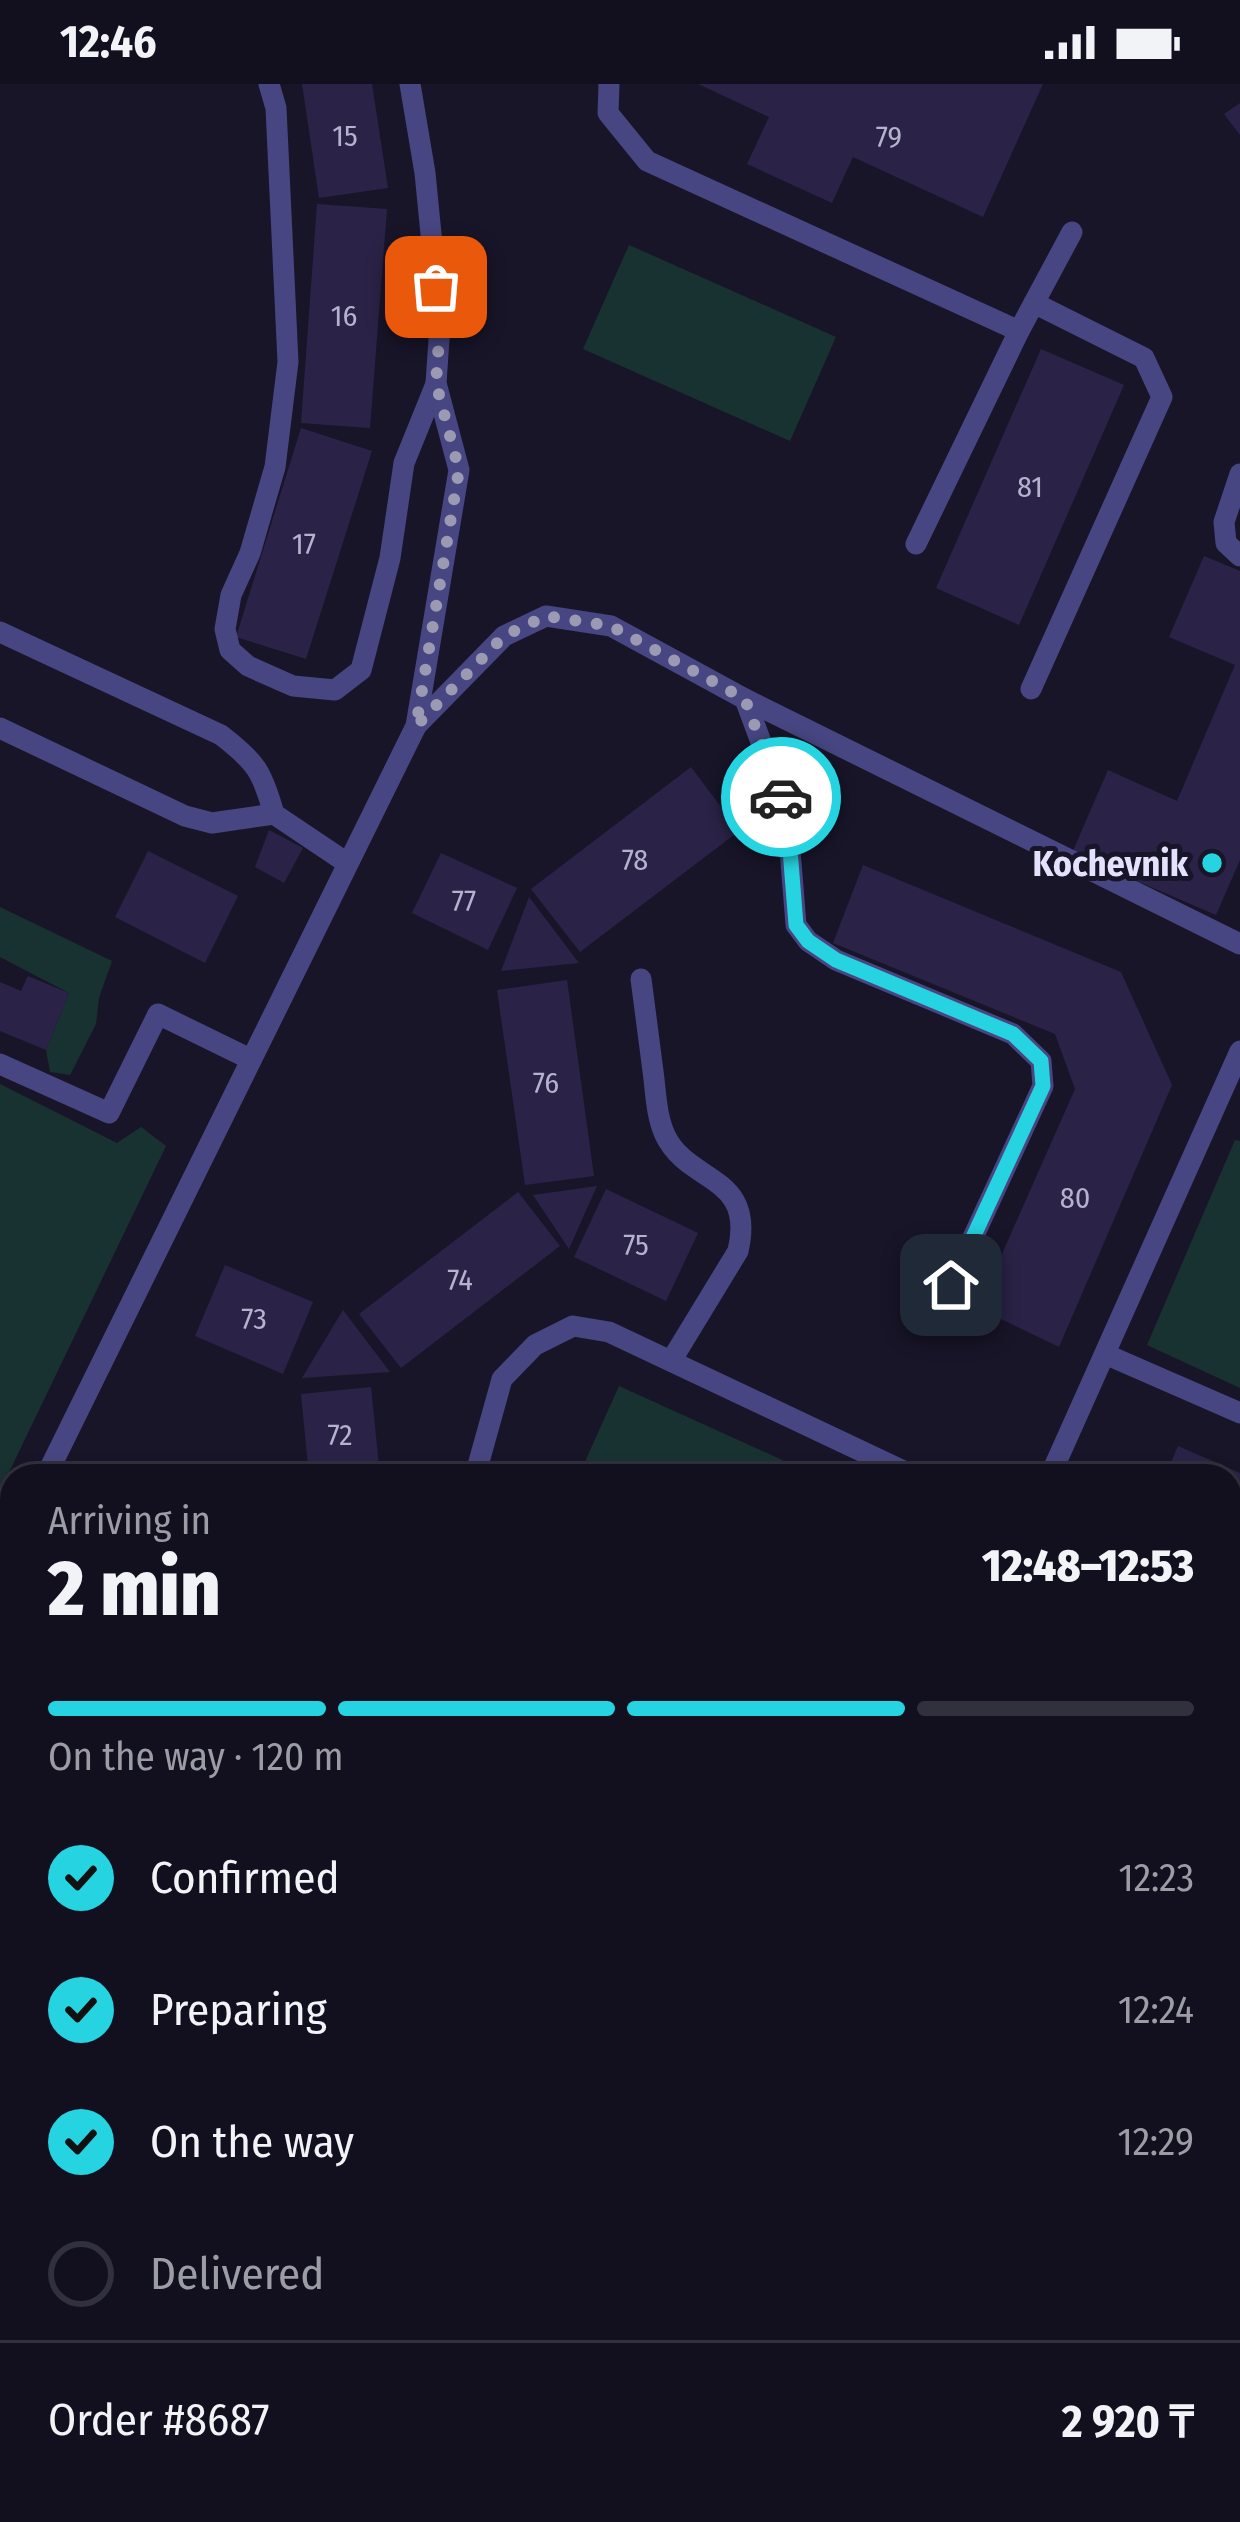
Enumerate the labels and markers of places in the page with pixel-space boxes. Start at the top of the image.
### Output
pin [385,236,487,338]
place label: Kochevnik [1033,842,1189,886]
marker: Kochevnik [1199,850,1225,876]
pin [900,1234,1002,1336]

